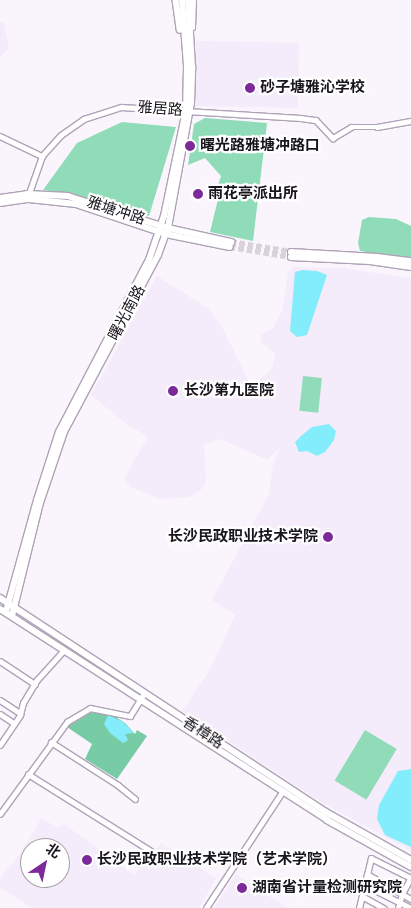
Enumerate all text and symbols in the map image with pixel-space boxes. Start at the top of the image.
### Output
place label: 砂子塘雅沁学校 [260,79,365,97]
marker: 砂子塘雅沁学校 [244,82,256,94]
street label: 雅居路 [137,98,183,120]
place label: 曙光路雅塘冲路口 [200,137,320,155]
marker: 曙光路雅塘冲路口 [184,140,196,152]
place label: 雨花亭派出所 [208,185,298,203]
marker: 雨花亭派出所 [192,188,204,200]
street label: 雅塘冲路 [85,193,147,229]
street label: 曙光南路 [105,282,149,344]
place label: 长沙第九医院 [184,382,274,400]
marker: 长沙第九医院 [166,384,180,398]
place label: 长沙民政职业技术学院 [168,528,318,546]
marker: 长沙民政职业技术学院 [322,531,334,543]
street label: 香樟路 [179,713,227,753]
north arrow [20,838,70,888]
text: 北 [43,840,64,862]
place label: 长沙民政职业技术学院（艺术学院） [97,851,337,869]
marker: 长沙民政职业技术学院（艺术学院） [81,854,93,866]
place label: 湖南省计量检测研究院 [252,879,402,897]
marker: 湖南省计量检测研究院 [236,882,248,894]

